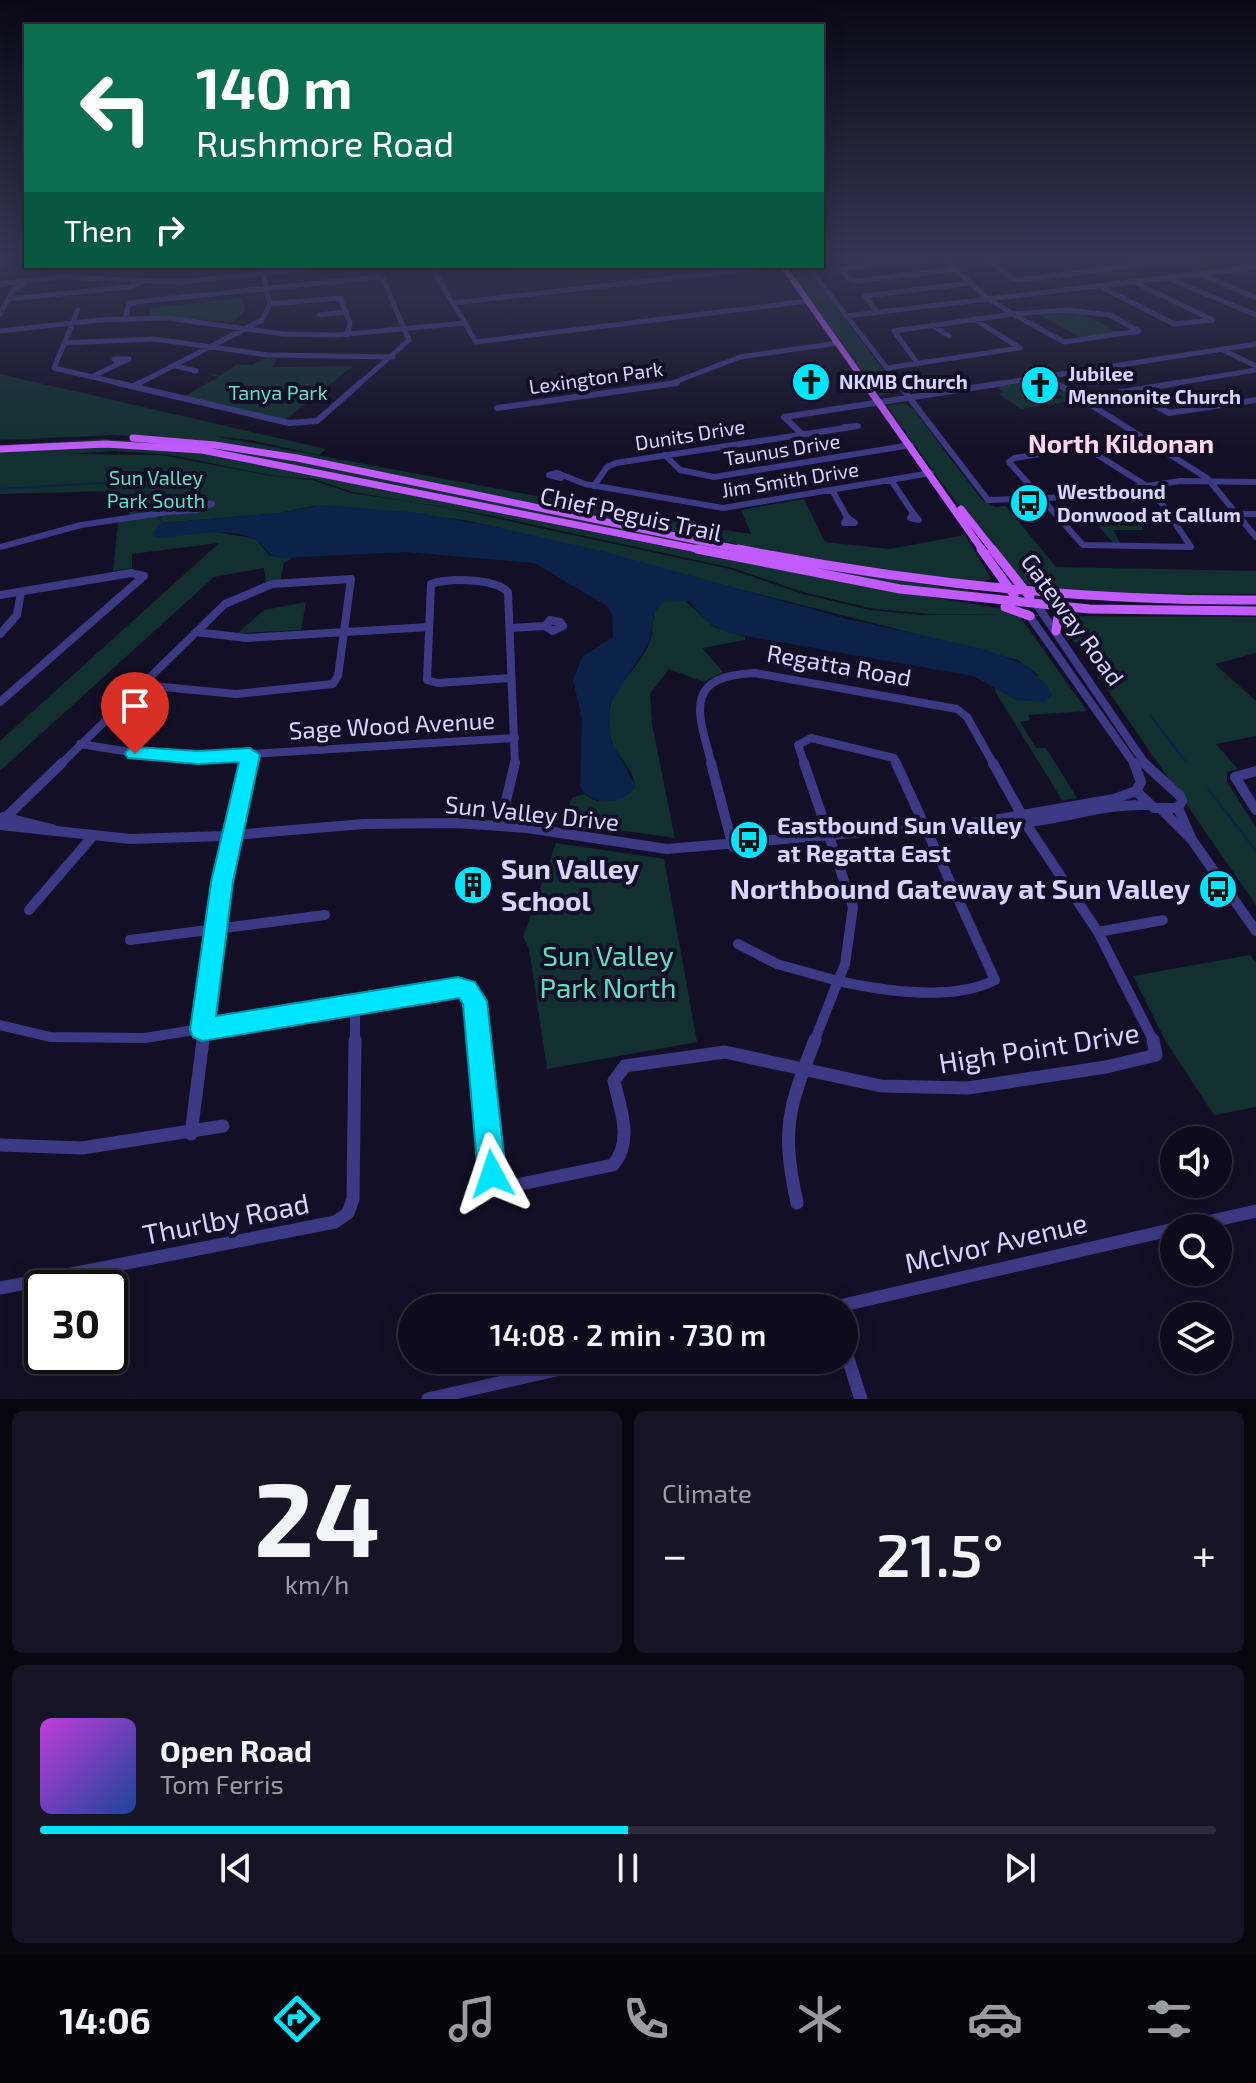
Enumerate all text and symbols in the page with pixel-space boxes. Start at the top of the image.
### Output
text: 140 m [196,53,353,120]
icon: left [64,56,168,160]
text: Rushmore Road [196,121,454,164]
icon: right [148,208,192,252]
text: Then [64,212,132,248]
street label: Lexington Park [527,356,664,398]
church icon: NKMB Church [790,361,832,403]
place label: Jubilee Mennonite Church [1068,361,1241,408]
church icon: Jubilee Mennonite Church [1019,364,1061,406]
place label: NKMB Church [839,369,968,393]
park label: Tanya Park [228,380,328,404]
street label: Dunits Drive [633,413,747,455]
district label: North Kildonan [1028,427,1214,458]
street label: Taunus Drive [722,428,842,470]
street label: Jim Smith Drive [720,456,860,502]
park label: Sun Valley Park South [107,465,205,512]
place label: Westbound Donwood at Callum [1057,479,1241,526]
street label: Chief Peguis Trail [538,480,725,547]
bus stop icon: Westbound Donwood at Callum [1008,482,1050,524]
street label: Gateway Road [1016,548,1131,691]
street label: Regatta Road [765,638,914,691]
pin [101,672,169,754]
icon: arrive [113,684,157,728]
street label: Sage Wood Avenue [288,705,496,744]
street label: Sun Valley Drive [444,789,620,836]
place label: Eastbound Sun Valley at Regatta East [777,810,1023,867]
bus stop icon: Eastbound Sun Valley at Regatta East [728,819,770,861]
place label: Sun Valley School [501,851,639,917]
building icon: Sun Valley School [452,864,494,906]
bus stop icon: Northbound Gateway at Sun Valley [1197,868,1239,910]
place label: Northbound Gateway at Sun Valley [730,871,1190,905]
park label: Sun Valley Park North [539,938,677,1004]
street label: High Point Drive [936,1014,1142,1080]
map controls [1160,1126,1232,1374]
button: sound [1160,1126,1232,1198]
position arrow [450,1132,534,1216]
street label: Thurlby Road [140,1185,312,1251]
street label: McIvor Avenue [901,1205,1090,1280]
button: search [1160,1214,1232,1286]
speed limit sign: 30 [24,1270,128,1374]
button: layers [1160,1302,1232,1374]
text: 14:08 · 2 min · 730 m [490,1316,766,1352]
text: 24 [254,1453,380,1578]
text: Climate [662,1477,752,1508]
text: 21.5° [876,1517,1004,1589]
text: − [662,1527,688,1580]
text: + [1192,1527,1216,1580]
text: km/h [285,1568,349,1599]
text: Open Road [160,1732,312,1768]
text: Tom Ferris [160,1768,284,1799]
icon: previous [214,1846,258,1890]
icon: pause [606,1846,650,1890]
icon: next [998,1846,1042,1890]
icon: directions [269,1991,325,2047]
icon: music [444,1991,500,2047]
icon: phone [618,1991,674,2047]
icon: climate [792,1991,848,2047]
icon: car [967,1991,1023,2047]
icon: filters [1141,1991,1197,2047]
text: 14:06 [59,1998,151,2041]

